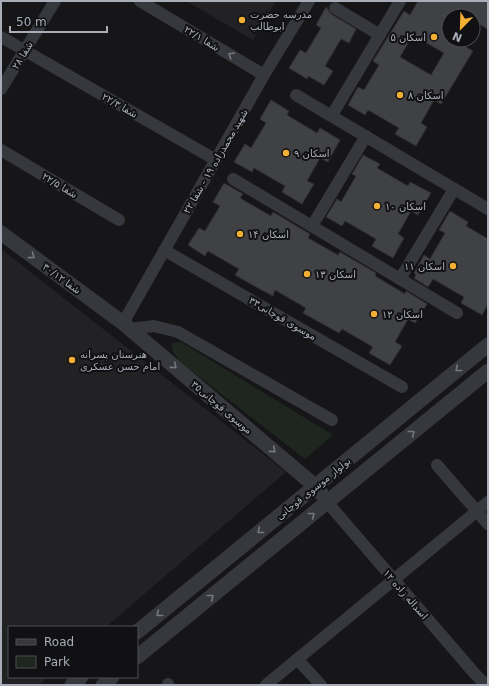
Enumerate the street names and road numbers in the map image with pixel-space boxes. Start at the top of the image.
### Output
street label: ۲۲/۱ شفا [182,24,221,53]
street label: شفا ۲۸ [10,39,35,71]
street label: شفا ۲۲/۳ [100,91,139,120]
street label: شهید محمدزاده ۱۹ - شفا ۲۲ [181,107,251,216]
street label: شفا ۲۲/۵ [40,171,79,200]
street label: شفا ۳۰/۱۲ [40,261,83,296]
street label: موسوی قوچانی۳۳ [247,295,318,342]
street label: موسوی قوچانی۳۵ [189,379,254,436]
street label: بولوار موسوی قوچانی [274,455,353,522]
street label: اسداله زاده ۱۲ [381,567,430,621]

